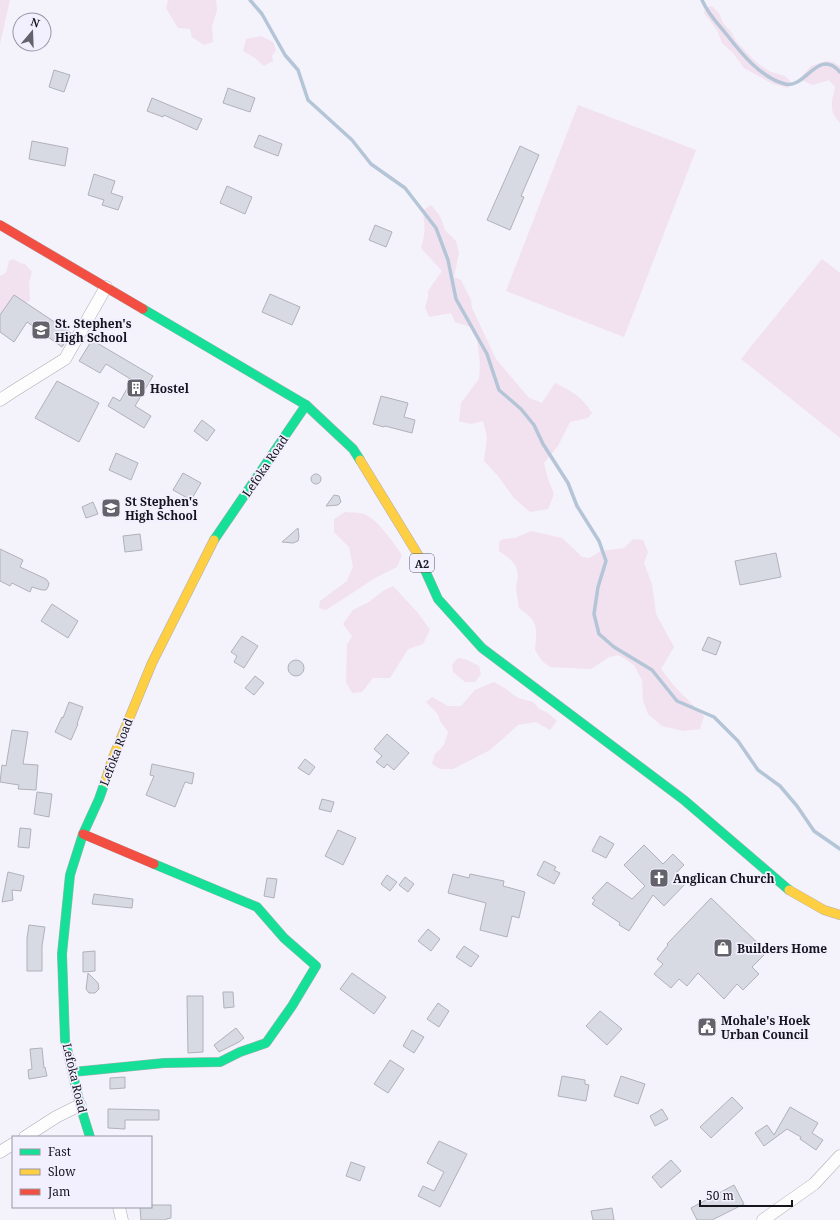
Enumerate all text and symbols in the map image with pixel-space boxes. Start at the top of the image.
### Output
north arrow [12,12,52,52]
text: N [29,14,42,31]
place label: St. Stephen's High School [55,315,132,346]
school or university icon: St. Stephen's High School [30,319,52,341]
building icon: Hostel [125,377,147,399]
place label: Hostel [150,380,190,397]
street label: Lefoka Road [238,431,292,500]
place label: St Stephen's High School [125,493,198,524]
school or university icon: St Stephen's High School [100,497,122,519]
road number: A2 [410,554,434,572]
street label: Lefoka Road [95,715,137,788]
church icon: Anglican Church [648,867,670,889]
place label: Anglican Church [673,870,775,887]
shop icon: Builders Home [712,937,734,959]
place label: Builders Home [737,940,827,957]
place label: Mohale's Hoek Urban Council [721,1012,811,1043]
public building icon: Mohale's Hoek Urban Council [696,1016,718,1038]
street label: Lefoka Road [59,1041,91,1115]
legend [12,1136,152,1208]
text: Fast [48,1143,71,1160]
text: Slow [48,1163,76,1180]
scale bar [700,1182,792,1208]
text: Jam [47,1183,70,1200]
text: 50 m [706,1187,734,1204]

